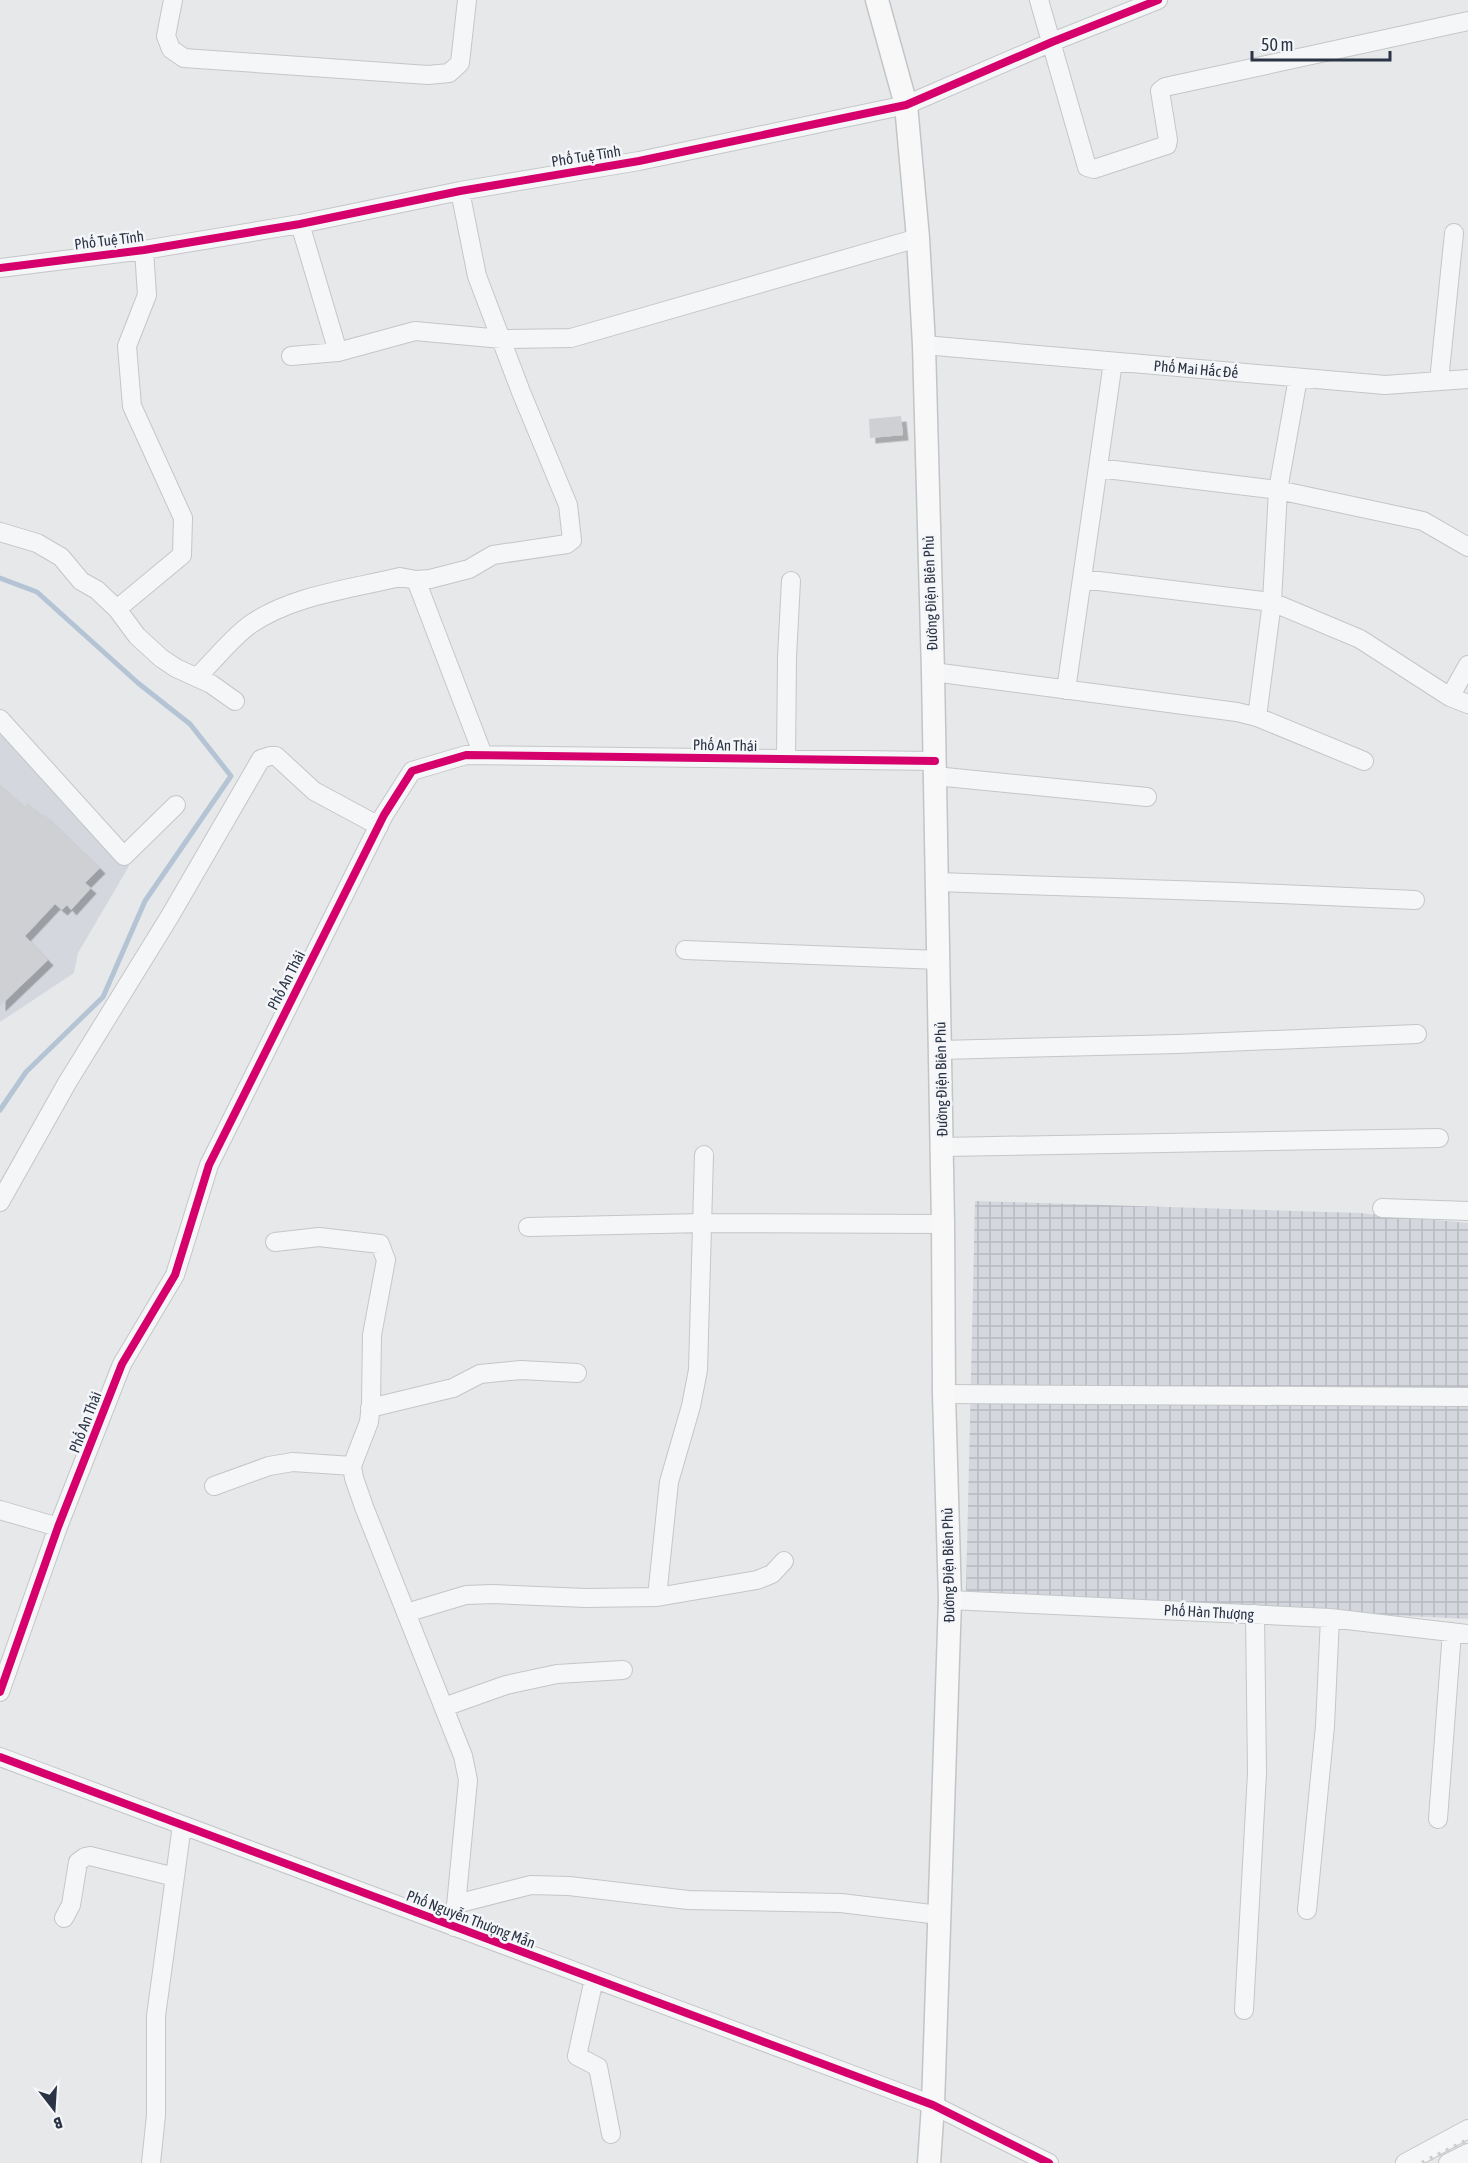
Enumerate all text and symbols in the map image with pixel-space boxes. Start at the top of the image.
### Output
scale bar [1252,24,1390,62]
text: 50 m [1261,34,1293,55]
street label: Phố Tuệ Tĩnh [550,142,622,170]
street label: Phố Tuệ Tĩnh [73,227,145,253]
street label: Phố Mai Hắc Đế [1153,357,1239,381]
street label: Đường Điện Biên Phủ [919,535,941,651]
street label: Phố An Thái [693,736,757,754]
street label: Phố An Thái [264,947,308,1013]
street label: Đường Điện Biên Phủ [931,1021,951,1137]
street label: Phố An Thái [66,1389,104,1455]
street label: Đường Điện Biên Phủ [938,1507,958,1623]
street label: Phố Hàn Thượng [1163,1601,1255,1623]
street label: Phố Nguyễn Thượng Mẫn [404,1887,538,1951]
north arrow [24,2079,84,2139]
text: B [52,2114,65,2133]

